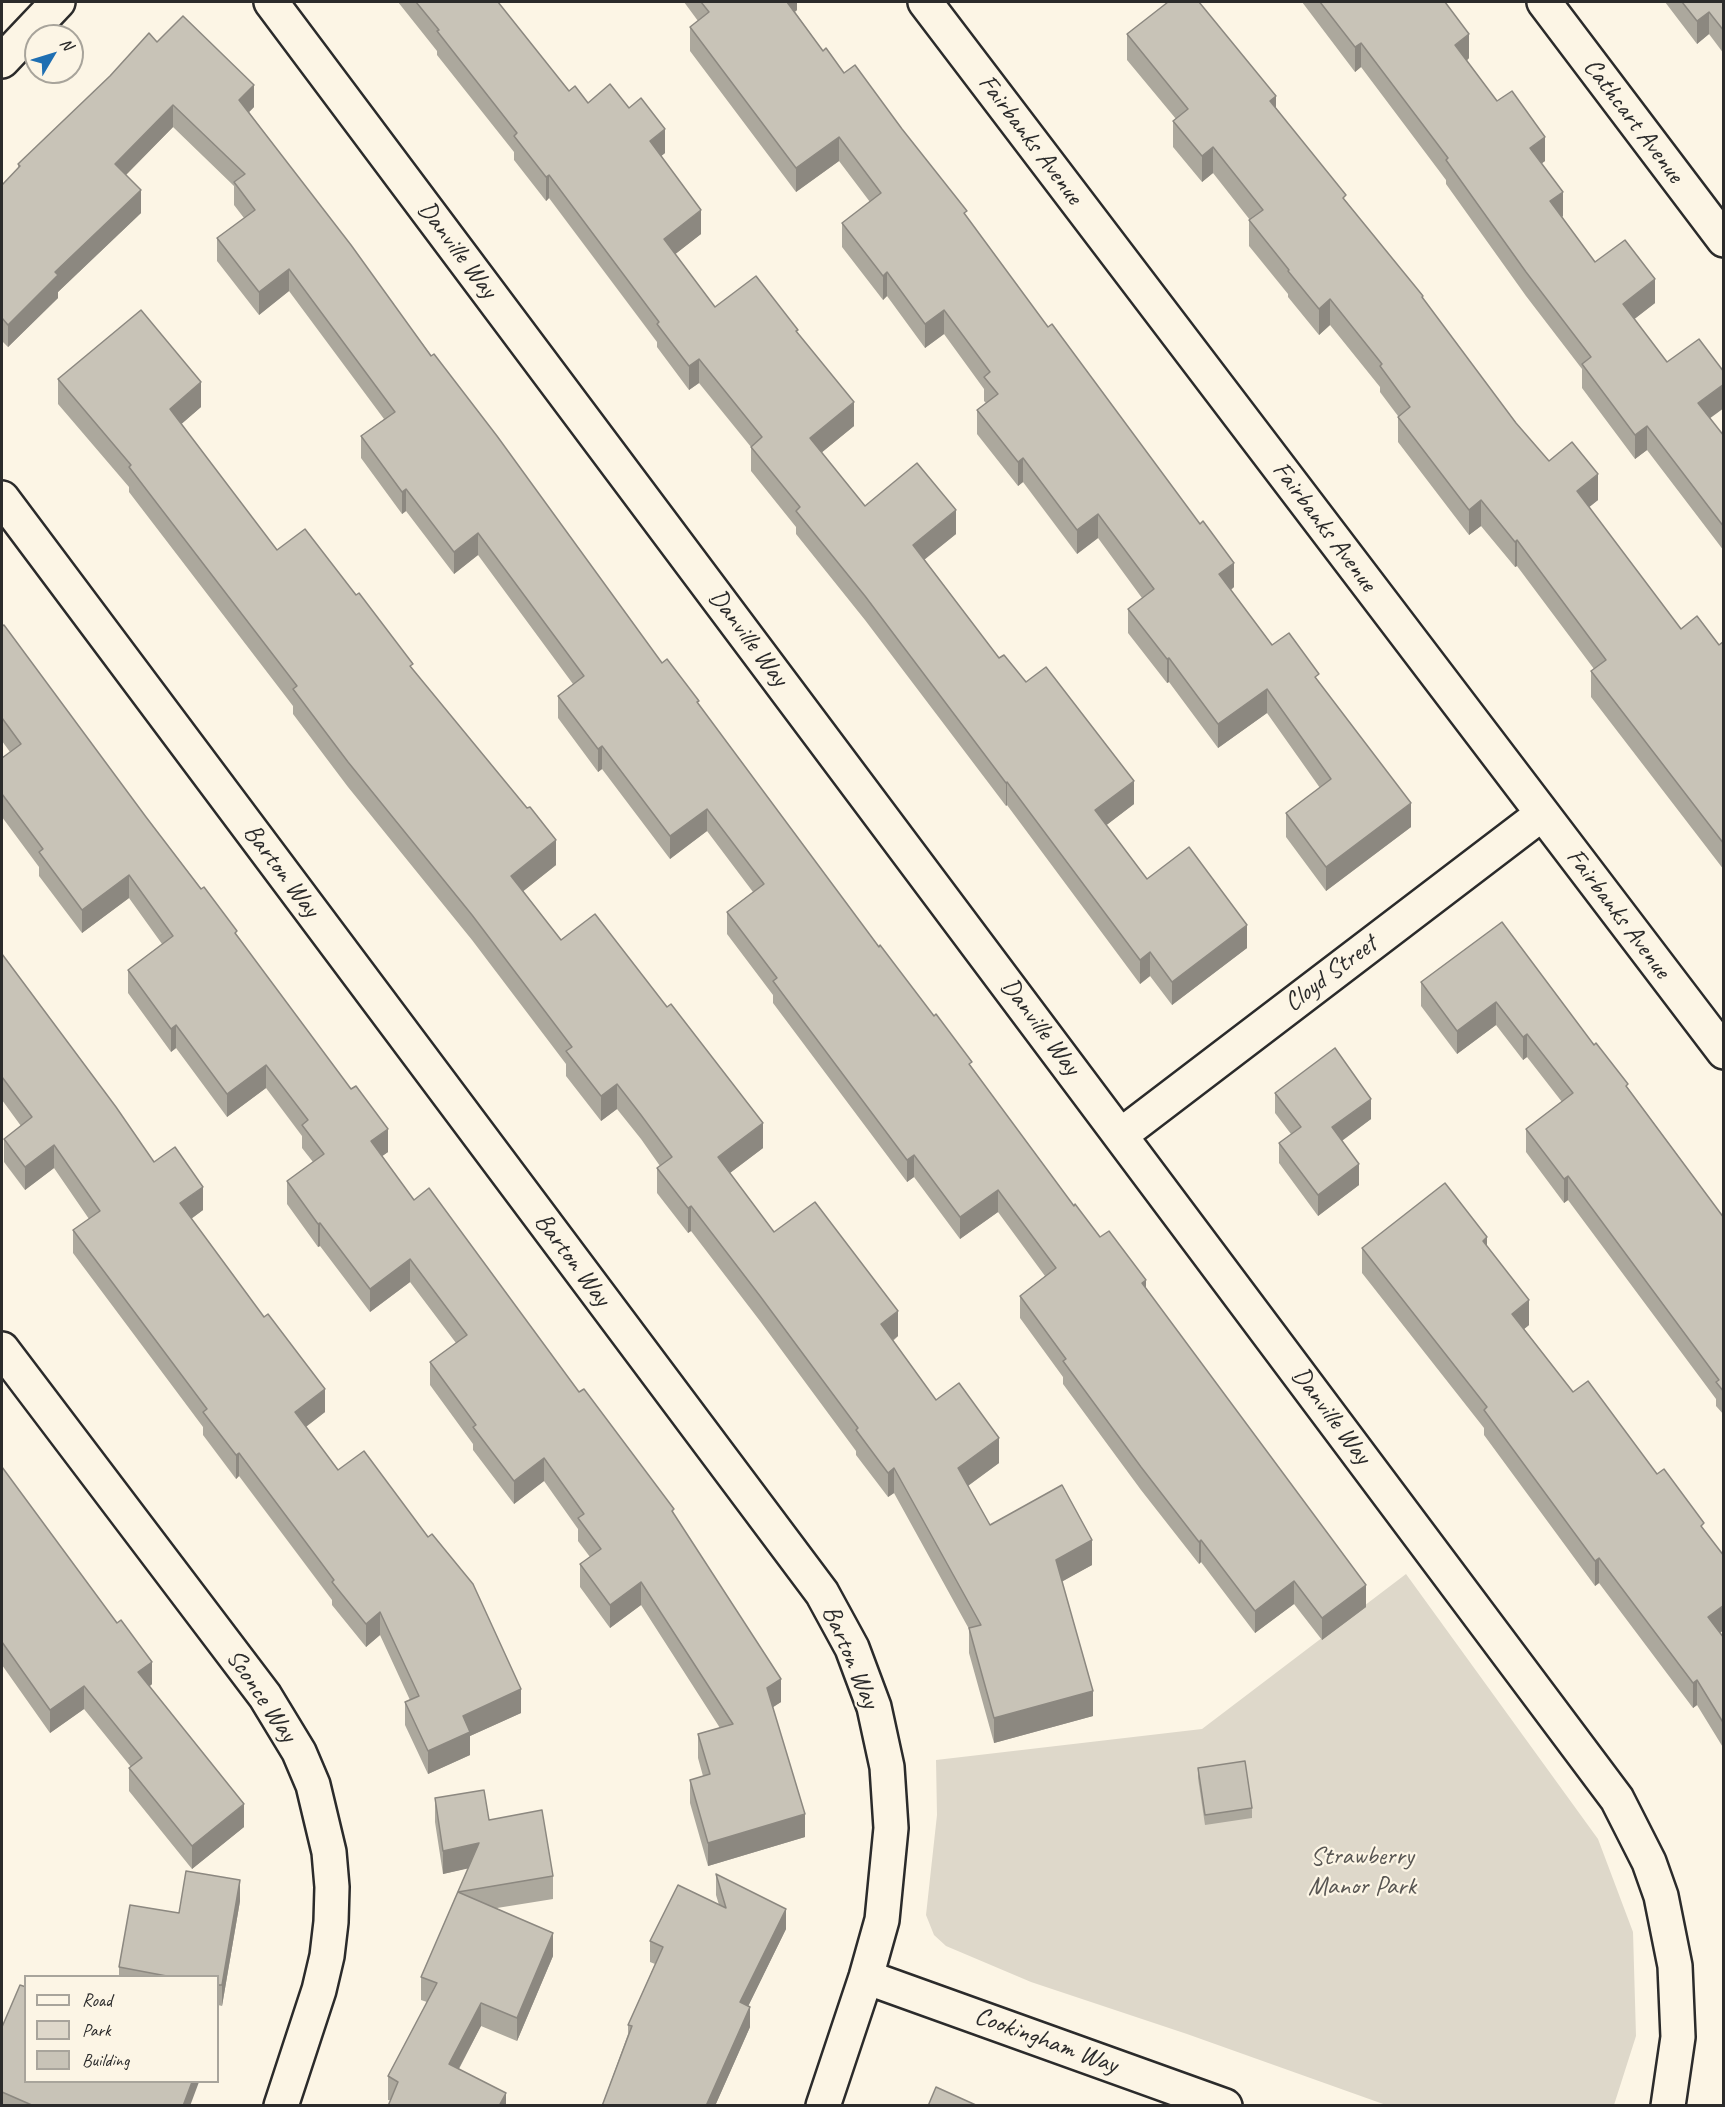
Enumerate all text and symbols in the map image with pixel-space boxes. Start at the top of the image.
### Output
north arrow [24,24,84,84]
text: N [56,34,78,54]
street label: Cathcart Avenue [1576,52,1690,190]
street label: Fairbanks Avenue [971,69,1089,211]
street label: Danville Way [410,195,504,305]
street label: Fairbanks Avenue [1265,456,1383,598]
street label: Danville Way [701,583,795,693]
street label: Barton Way [236,818,326,924]
street label: Fairbanks Avenue [1559,843,1677,985]
street label: Cloyd Street [1278,929,1384,1019]
street label: Danville Way [993,972,1087,1082]
street label: Barton Way [527,1207,617,1313]
street label: Danville Way [1284,1361,1378,1471]
street label: Barton Way [814,1601,886,1713]
street label: Sconce Way [219,1644,303,1748]
park label: Strawberry Manor Park [1308,1841,1416,1902]
legend [24,1975,219,2083]
text: Road [82,1989,112,2011]
street label: Cookingham Way [970,2001,1122,2081]
text: Park [82,2019,111,2041]
text: Building [82,2049,129,2071]

